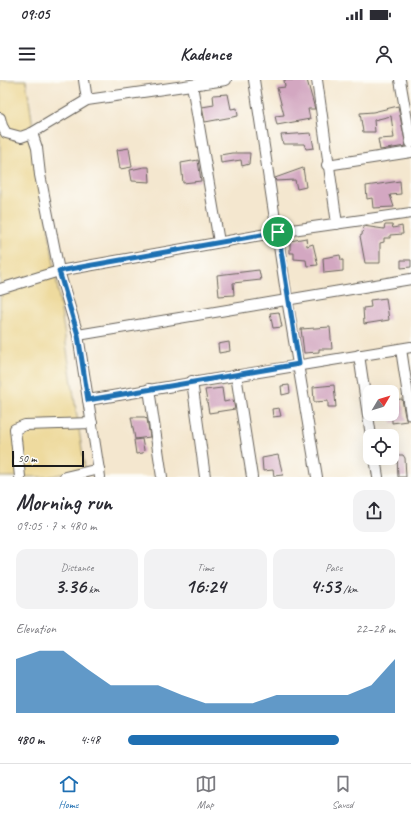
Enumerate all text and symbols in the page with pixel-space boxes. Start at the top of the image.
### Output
text: 09:05 [20,5,50,24]
icon: menu [16,43,38,65]
text: Kadence [180,43,231,65]
icon: person [373,43,395,65]
pin [261,215,295,249]
icon: arrive [267,221,289,243]
north arrow [363,385,399,421]
map controls [363,385,399,465]
button: locate [363,429,399,465]
scale bar [12,449,84,468]
text: 50 m [18,451,37,465]
text: Morning run [16,489,112,517]
button: share [353,490,395,532]
text: 09:05 · 7 × 480 m [16,518,97,534]
text: Distance [61,560,94,574]
text: Time [197,560,214,574]
text: Pace [325,560,342,574]
text: 3.36 [55,574,86,599]
text: 16:24 [185,574,226,599]
text: 4:53 [310,574,341,599]
text: km [86,582,100,596]
text: /km [341,582,358,596]
text: Elevation [16,621,56,637]
text: 22–28 m [355,621,395,637]
text: 480 m [16,732,44,748]
text: 4:48 [80,732,100,748]
tab: Home [58,773,80,811]
tab: Map [195,773,217,811]
tab: Saved [332,773,354,811]

